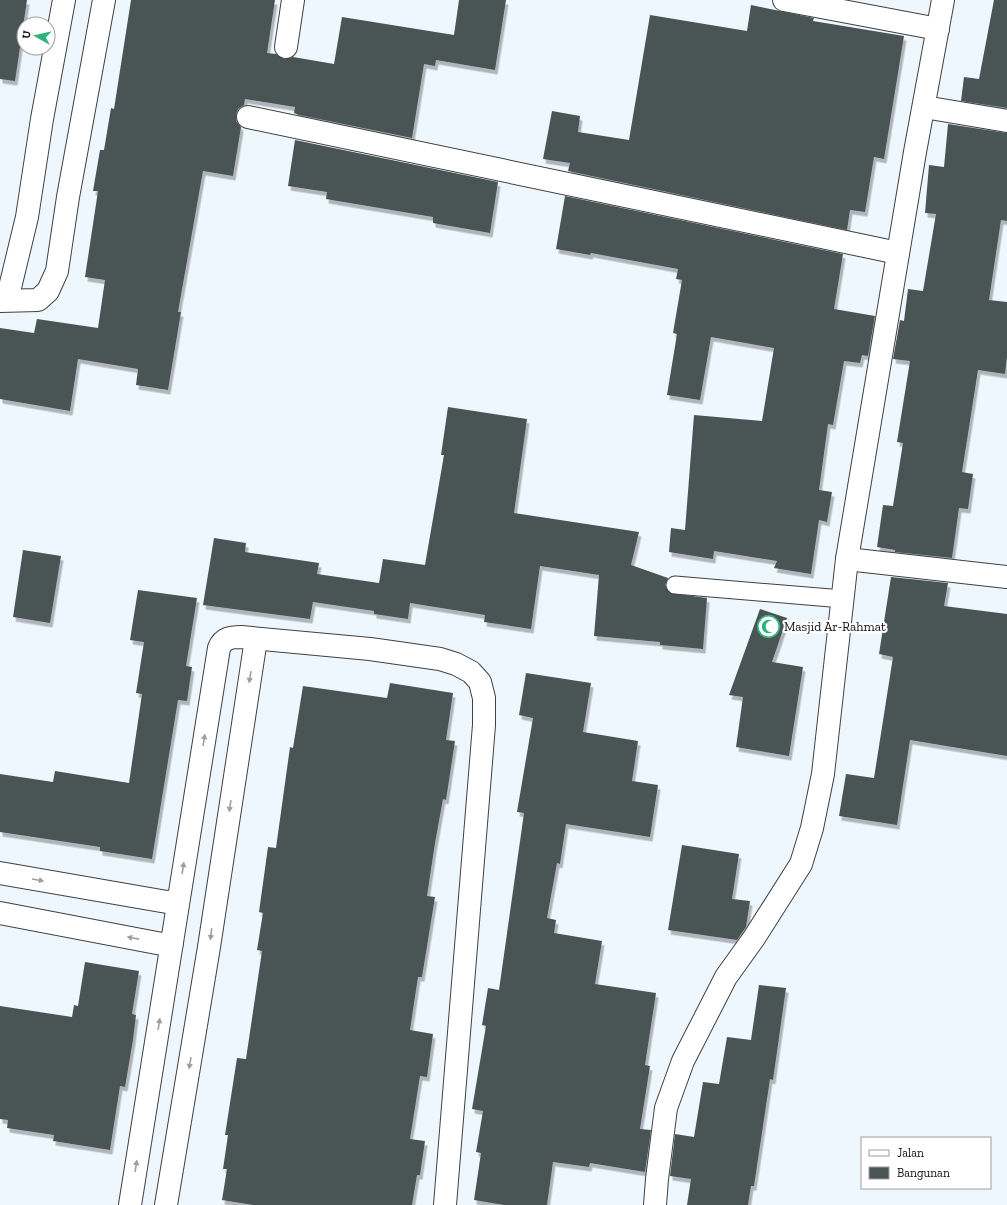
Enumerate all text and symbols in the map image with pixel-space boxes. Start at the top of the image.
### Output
north arrow [16,16,56,56]
text: U [20,30,34,40]
mosque icon: Masjid Ar-Rahmat [756,613,782,639]
place label: Masjid Ar-Rahmat [784,619,886,635]
one-way arrow [247,671,253,683]
one-way arrow [201,734,207,746]
one-way arrow [227,800,233,812]
one-way arrow [180,862,186,874]
one-way arrow [32,877,45,883]
one-way arrow [208,928,214,940]
one-way arrow [127,935,139,941]
one-way arrow [156,1018,162,1030]
one-way arrow [187,1057,193,1069]
legend [861,1137,991,1189]
text: Jalan [897,1146,924,1160]
one-way arrow [133,1160,139,1173]
text: Bangunan [897,1166,950,1180]

